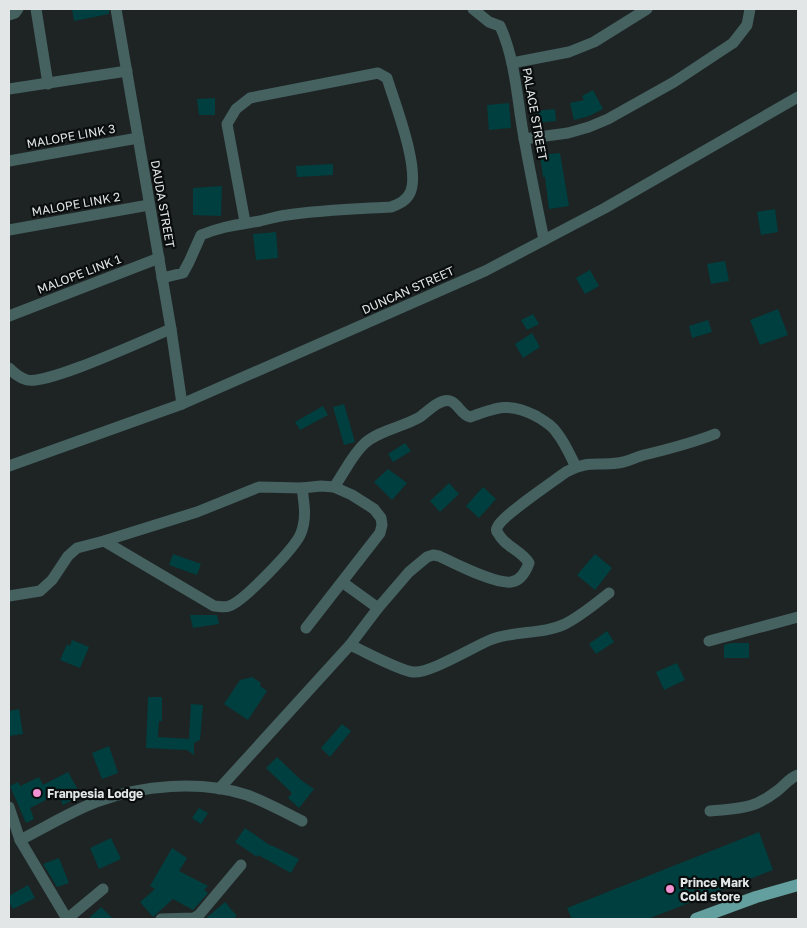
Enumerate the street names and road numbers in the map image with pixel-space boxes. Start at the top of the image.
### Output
street label: PALACE STREET [519,67,551,162]
street label: MALOPE LINK 3 [25,121,117,151]
street label: DAUDA STREET [148,159,178,250]
street label: MALOPE LINK 2 [31,189,122,219]
street label: MALOPE LINK 1 [35,251,123,297]
street label: DUNCAN STREET [359,263,457,317]

